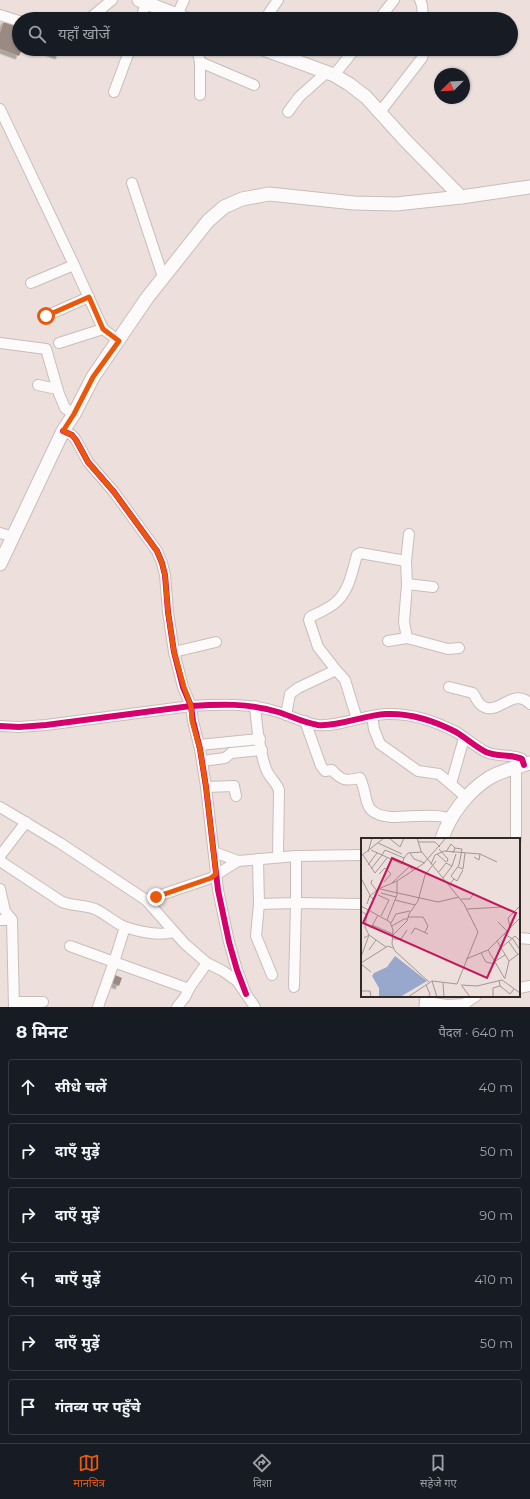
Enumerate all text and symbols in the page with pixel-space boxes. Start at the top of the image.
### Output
search box [12,12,518,56]
icon: search [26,23,48,45]
text: यहाँ खोजें [58,24,110,43]
north arrow [434,68,470,104]
route start [37,307,55,325]
inset map [361,838,520,997]
route end [147,888,165,906]
text: 8 मिनट [16,1022,68,1042]
text: पैदल · 640 m [438,1024,514,1040]
icon: ahead [17,1076,39,1098]
text: सीधे चलें [55,1077,107,1096]
text: 40 m [479,1079,513,1095]
icon: right [17,1140,39,1162]
text: दाएँ मुड़ें [55,1141,100,1160]
text: 50 m [480,1143,513,1159]
icon: right [17,1204,39,1226]
text: दाएँ मुड़ें [55,1205,100,1224]
text: 90 m [479,1207,513,1223]
icon: left [17,1268,39,1290]
text: बाएँ मुड़ें [55,1269,100,1288]
text: 410 m [474,1271,513,1287]
icon: right [17,1332,39,1354]
text: दाएँ मुड़ें [55,1333,100,1352]
text: 50 m [480,1335,513,1351]
icon: arrive [17,1396,39,1418]
text: गंतव्य पर पहुँचे [55,1397,141,1416]
tab: मानचित्र [73,1452,105,1491]
tab: दिशा [251,1452,273,1491]
tab: सहेजे गए [420,1452,457,1491]

